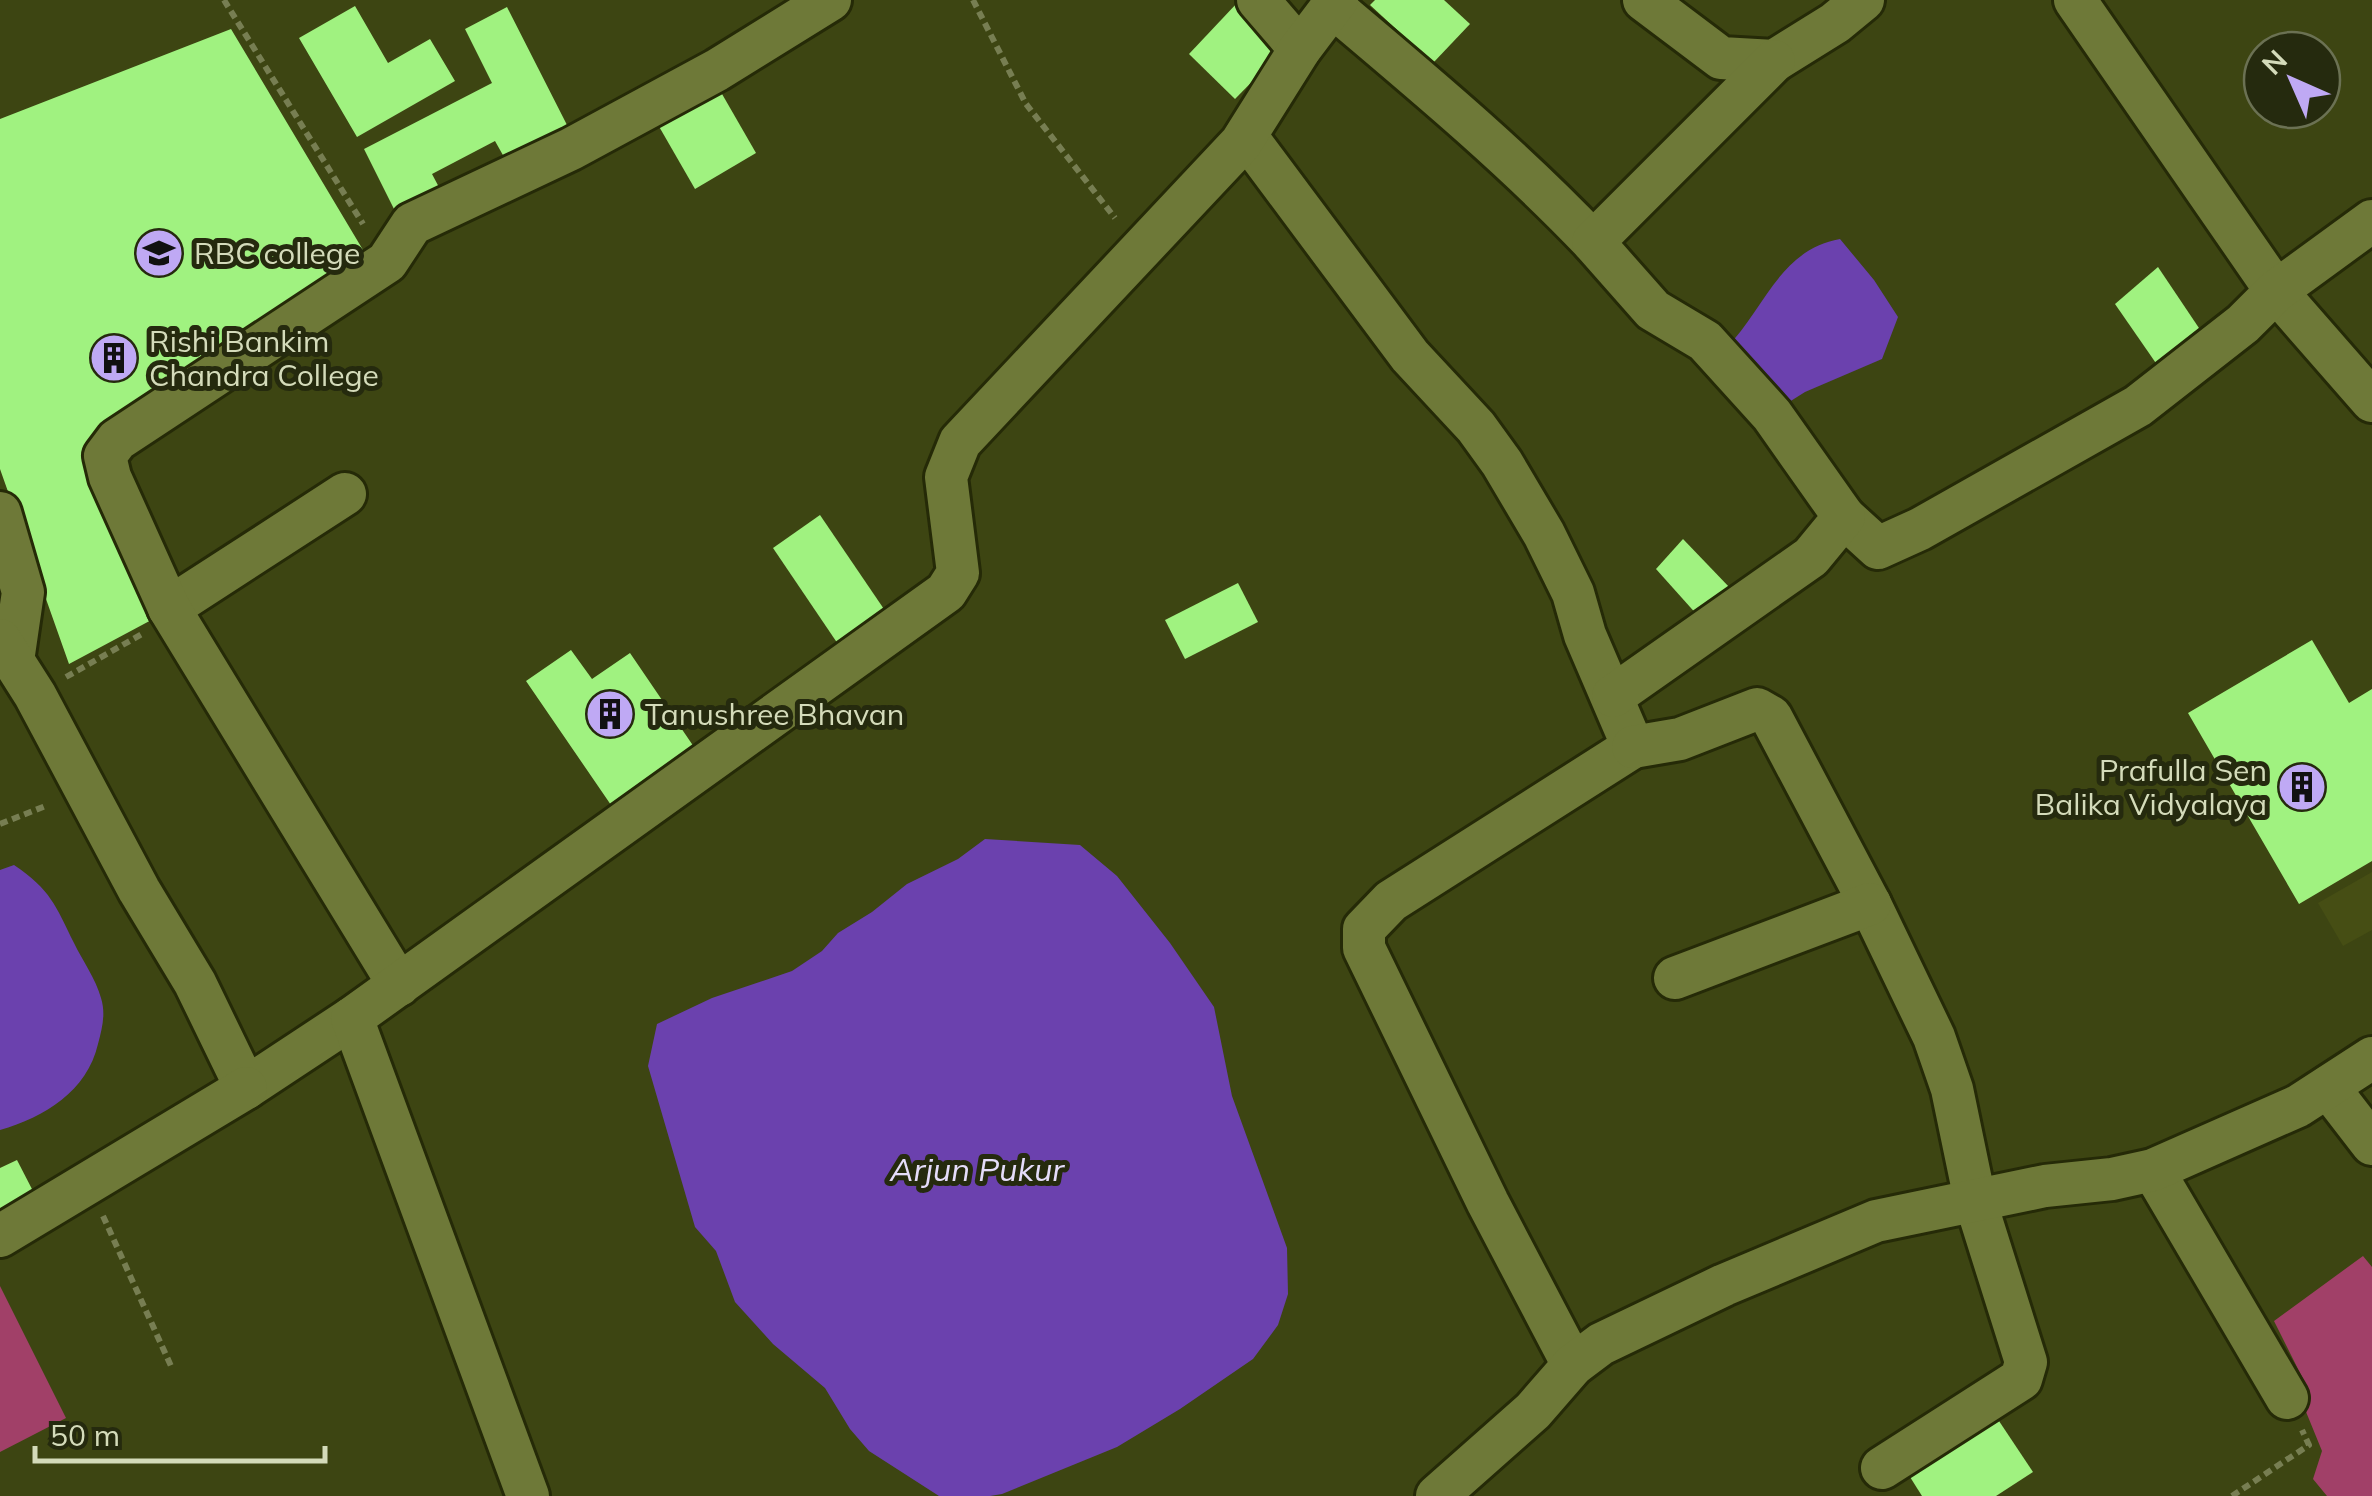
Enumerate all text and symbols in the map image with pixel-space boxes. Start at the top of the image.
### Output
north arrow [2242,30,2342,130]
text: N [2254,42,2294,82]
school or university icon: RBC college [133,227,185,279]
place label: RBC college [194,234,360,272]
place label: Rishi Bankim Chandra College [149,322,379,394]
building icon: Rishi Bankim Chandra College [88,332,140,384]
building icon: Tanushree Bhavan [584,688,636,740]
place label: Tanushree Bhavan [645,695,904,733]
place label: Prafulla Sen Balika Vidyalaya [2035,751,2267,823]
building icon: Prafulla Sen Balika Vidyalaya [2276,761,2328,813]
water label: Arjun Pukur [889,1149,1065,1189]
scale bar [35,1401,325,1463]
text: 50 m [50,1416,120,1454]

